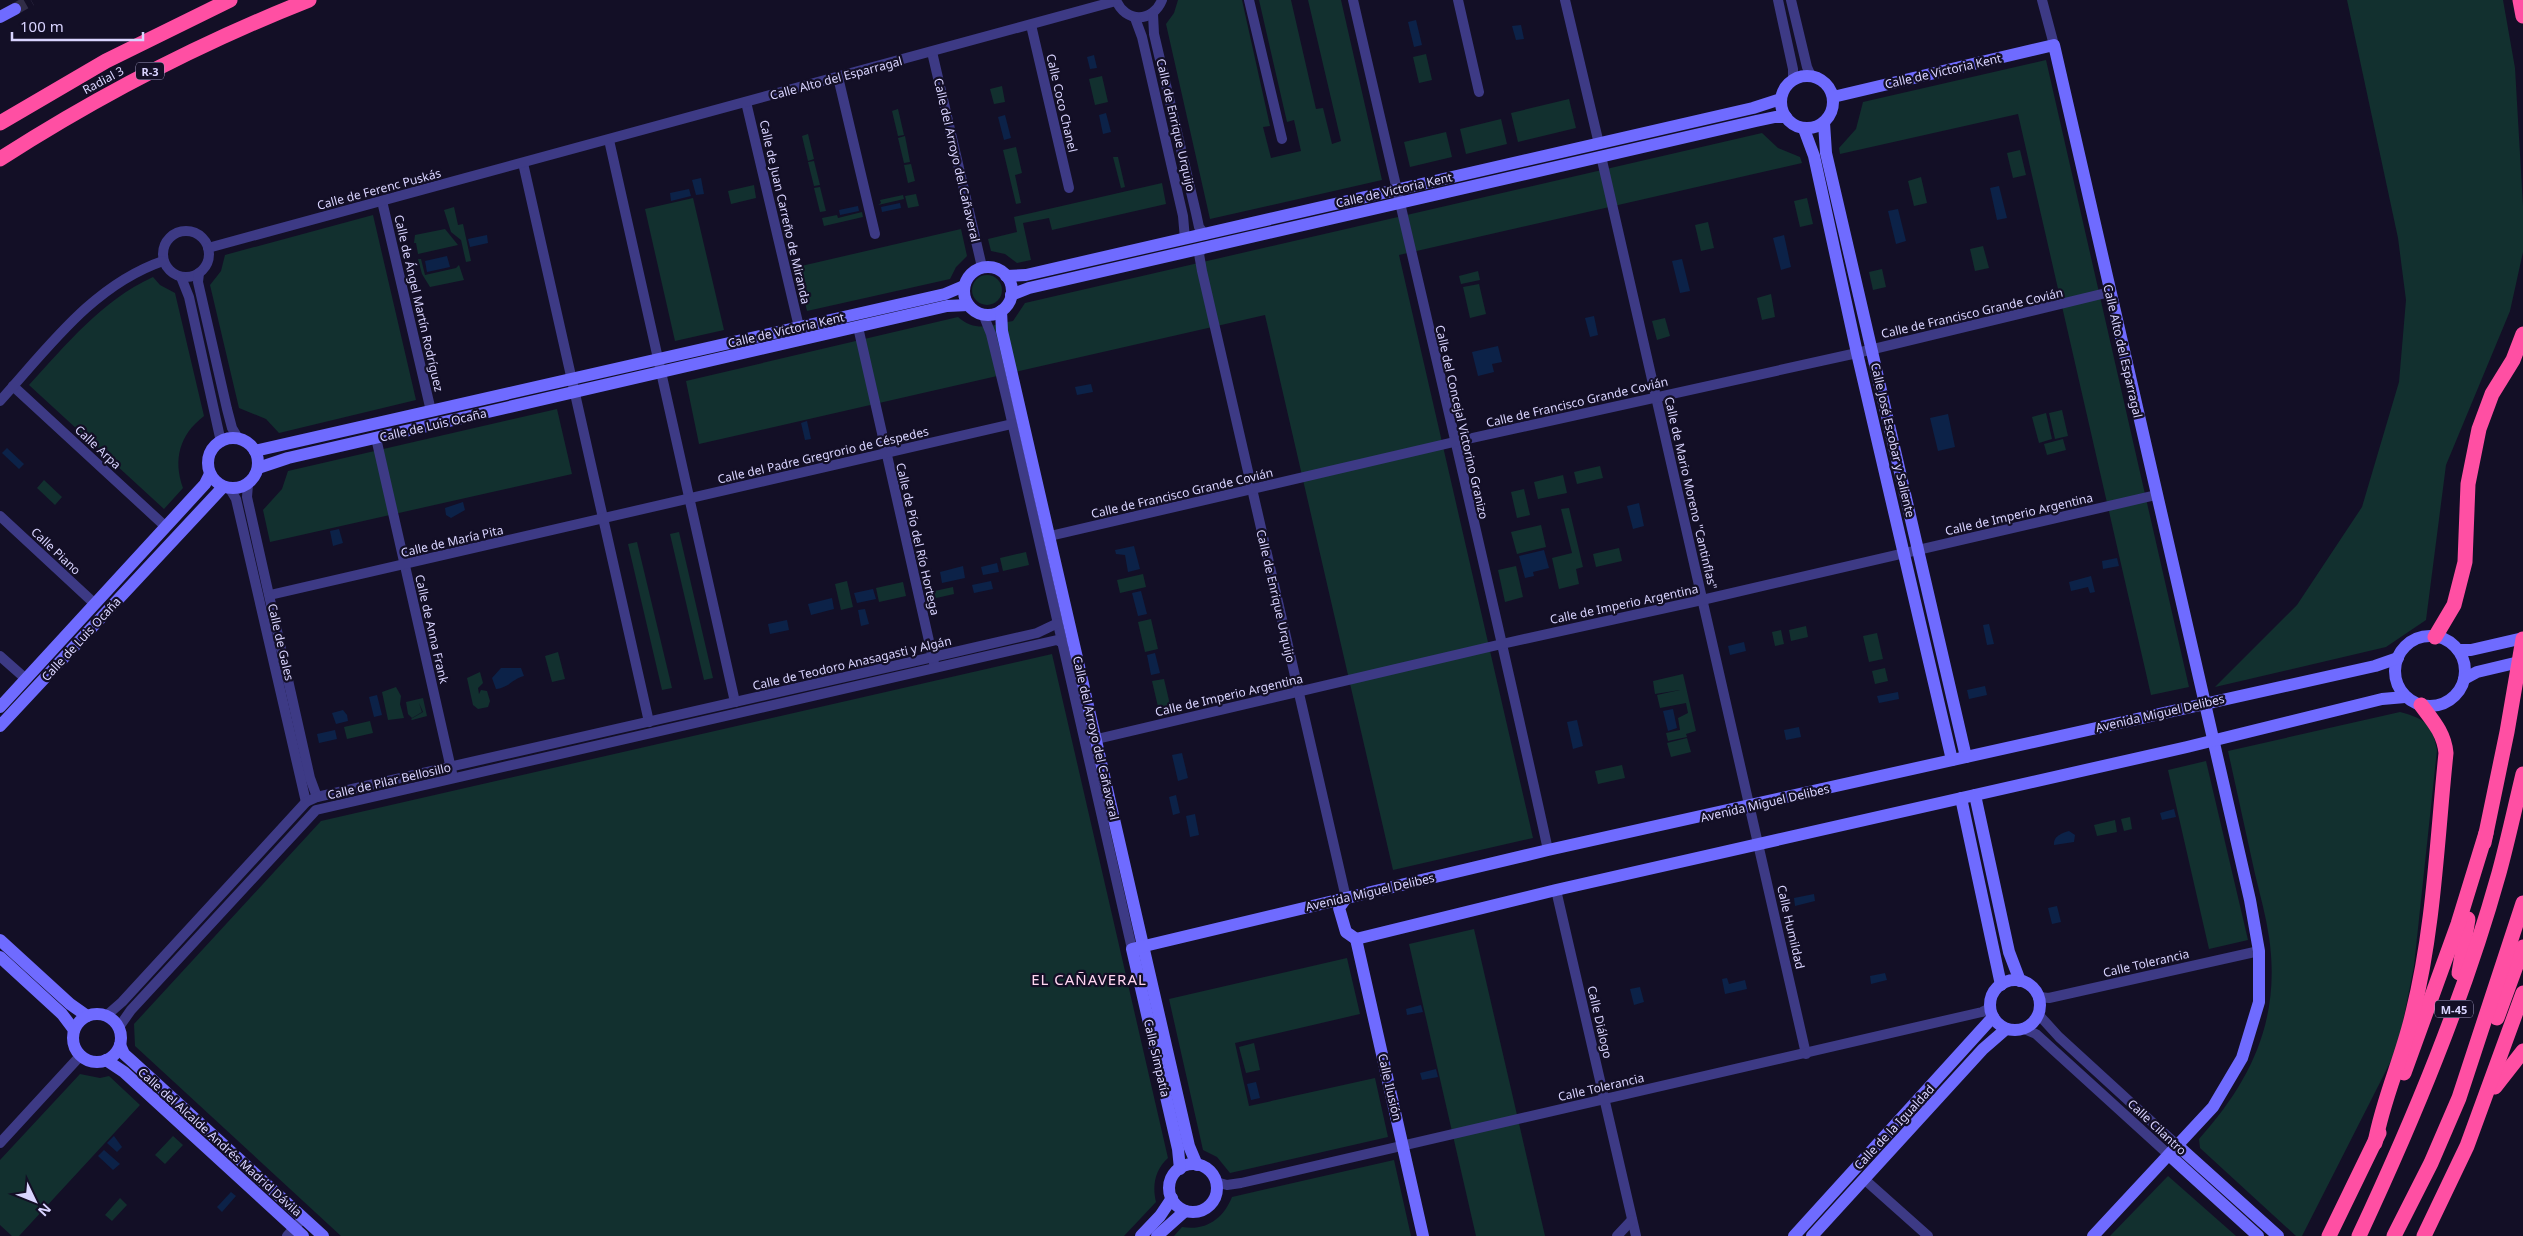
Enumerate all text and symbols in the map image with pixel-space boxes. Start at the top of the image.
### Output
scale bar [12,10,144,42]
text: 100 m [20,16,64,36]
street label: Calle de Victoria Kent [1883,49,2004,93]
street label: Calle Alto del Esparragal [768,52,904,104]
street label: Calle Coco Chanel [1042,52,1082,154]
street label: Calle de Enrique Urquijo [1152,57,1200,193]
street label: Radial 3 [79,62,127,98]
road number: R-3 [136,62,164,80]
street label: Calle del Arroyo del Cañaveral [930,76,984,244]
street label: Calle de Juan Carreño de Miranda [756,118,814,306]
street label: Calle de Ferenc Puskás [315,164,443,214]
street label: Calle de Victoria Kent [1334,168,1455,212]
street label: Calle de Ángel Martín Rodríguez [390,213,448,393]
street label: Calle Alto del Esparragal [2099,283,2147,419]
street label: Calle de Francisco Grande Covián [1879,284,2065,342]
street label: Calle de Victoria Kent [726,308,847,352]
street label: Calle del Concejal Victorino Granizo [1431,323,1493,521]
street label: Calle José Escobar y Saliente [1867,361,1919,519]
street label: Calle de Francisco Grande Covián [1484,373,1670,431]
street label: Calle de Mario Moreno "Cantinflas" [1661,395,1721,591]
street label: Calle de Luis Ocaña [378,404,488,446]
street label: Calle Arpa [71,421,125,473]
street label: Calle del Padre Gregrorio de Céspedes [716,422,930,488]
street label: Calle de Pío del Río Hortega [892,461,944,617]
street label: Calle de Francisco Grande Covián [1089,464,1275,522]
street label: Calle de Imperio Argentina [1943,489,2095,539]
street label: Calle de María Pita [399,521,505,561]
street label: Calle Piano [27,524,85,578]
street label: Calle de Enrique Urquijo [1252,528,1300,664]
street label: Calle de Anna Frank [411,573,453,686]
street label: Calle de Imperio Argentina [1548,580,1700,628]
street label: Calle de Luis Ocaña [37,593,125,685]
street label: Calle de Gales [264,602,298,683]
street label: Calle de Teodoro Anasagasti y Algán [751,632,953,694]
street label: Calle del Arroyo del Cañaveral [1069,654,1123,822]
street label: Calle de Imperio Argentina [1153,670,1305,720]
street label: Avenida Miguel Delibes [2094,690,2226,736]
street label: Calle de Pilar Bellosillo [326,759,452,803]
street label: Avenida Miguel Delibes [1699,780,1831,826]
street label: Avenida Miguel Delibes [1304,869,1436,915]
street label: Calle Humildad [1773,883,1809,971]
street label: Calle Tolerancia [2101,945,2191,981]
district label: EL CAÑAVERAL [1031,969,1147,989]
street label: Calle Diálogo [1583,984,1617,1060]
road number: M-45 [2435,1001,2473,1018]
street label: Calle Simpatía [1140,1017,1174,1099]
street label: Calle Ilusión [1374,1052,1406,1122]
street label: Calle del Alcalde Andrés Madrid Dávila [134,1064,306,1220]
street label: Calle Tolerancia [1556,1069,1646,1105]
street label: Calle de la Igualdad [1850,1081,1938,1173]
street label: Calle Cilantro [2124,1095,2190,1159]
north arrow [10,1176,60,1226]
text: N [34,1200,56,1221]

